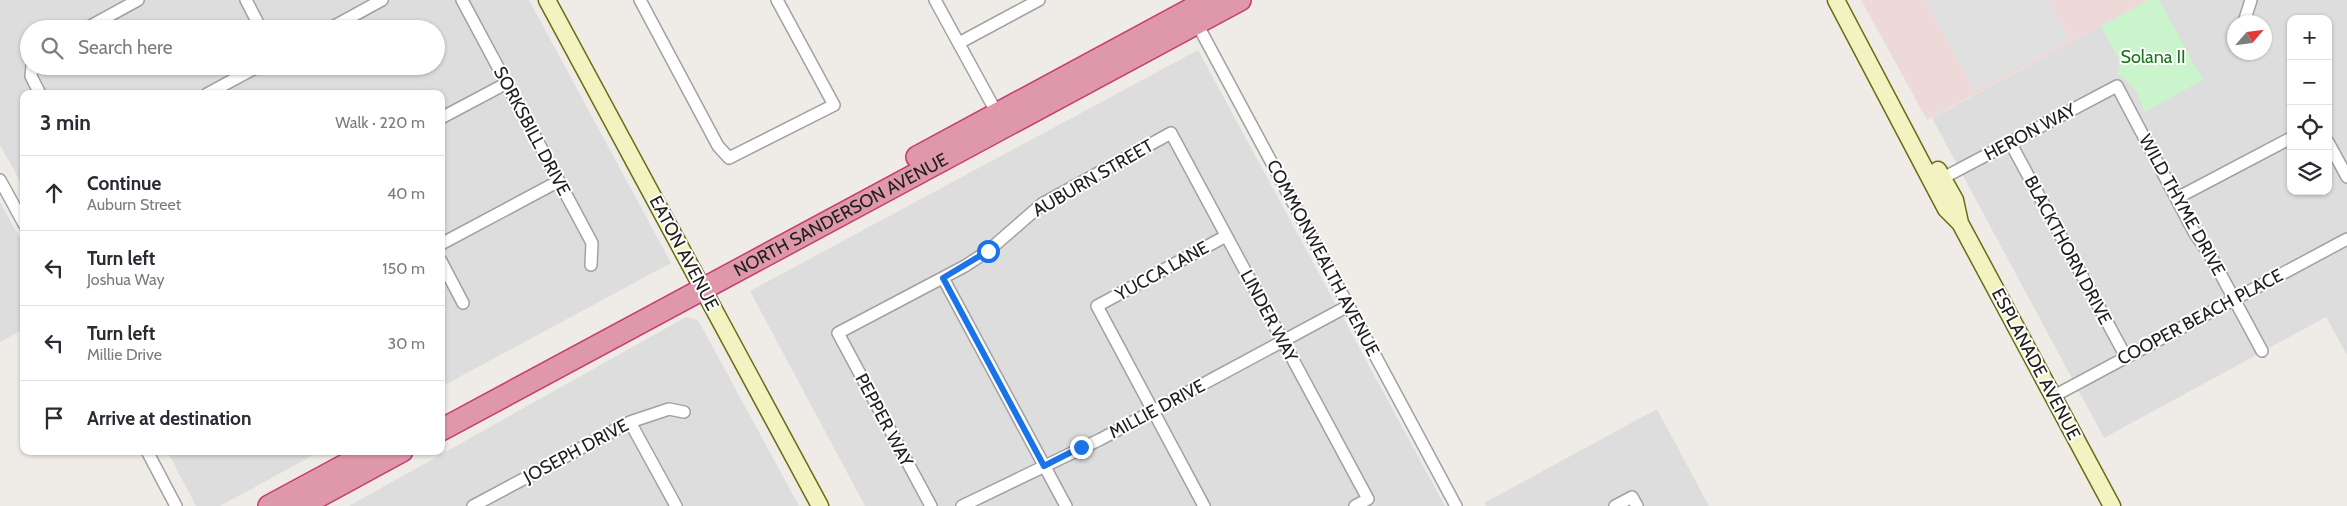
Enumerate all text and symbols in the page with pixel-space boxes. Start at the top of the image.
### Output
north arrow [2227,15,2272,60]
map controls [2287,15,2332,195]
button: + [2287,15,2332,60]
search box [20,20,445,75]
icon: search [38,34,66,62]
text: Search here [78,36,172,59]
park label: Solana II [2120,46,2186,68]
button: − [2287,60,2332,105]
street label: SORKSBILL DRIVE [489,63,575,199]
street label: HERON WAY [1980,98,2080,165]
button: locate [2287,105,2332,150]
text: 3 min [40,110,91,135]
text: Walk · 220 m [335,113,425,132]
street label: WILD THYME DRIVE [2134,131,2230,279]
street label: AUBURN STREET [1029,134,1158,221]
street label: NORTH SANDERSON AVENUE [730,148,952,281]
button: layers [2287,150,2332,195]
street label: COMMONWEALTH AVENUE [1262,156,1384,360]
text: Continue [87,172,161,195]
street label: BLACKTHORN DRIVE [2020,172,2116,328]
icon: ahead [40,179,68,207]
text: 40 m [387,184,425,203]
street label: EATON AVENUE [645,192,723,314]
text: Auburn Street [87,195,181,214]
street label: YUCCA LANE [1111,236,1212,306]
route start [977,240,1000,263]
text: Turn left [87,247,155,270]
icon: left [40,254,68,282]
text: 150 m [382,259,425,278]
street label: COOPER BEACH PLACE [2113,264,2287,370]
street label: LINDER WAY [1236,266,1303,366]
text: Joshua Way [87,270,165,289]
street label: ESPLANADE AVENUE [1987,284,2085,444]
text: Turn left [87,322,155,345]
icon: left [40,329,68,357]
text: 30 m [388,334,425,353]
text: Millie Drive [87,345,162,364]
street label: PEPPER WAY [850,370,918,471]
street label: MILLIE DRIVE [1105,375,1209,443]
icon: arrive [40,404,68,432]
text: Arrive at destination [87,407,251,430]
street label: JOSEPH DRIVE [519,414,632,488]
route end [1070,436,1093,459]

